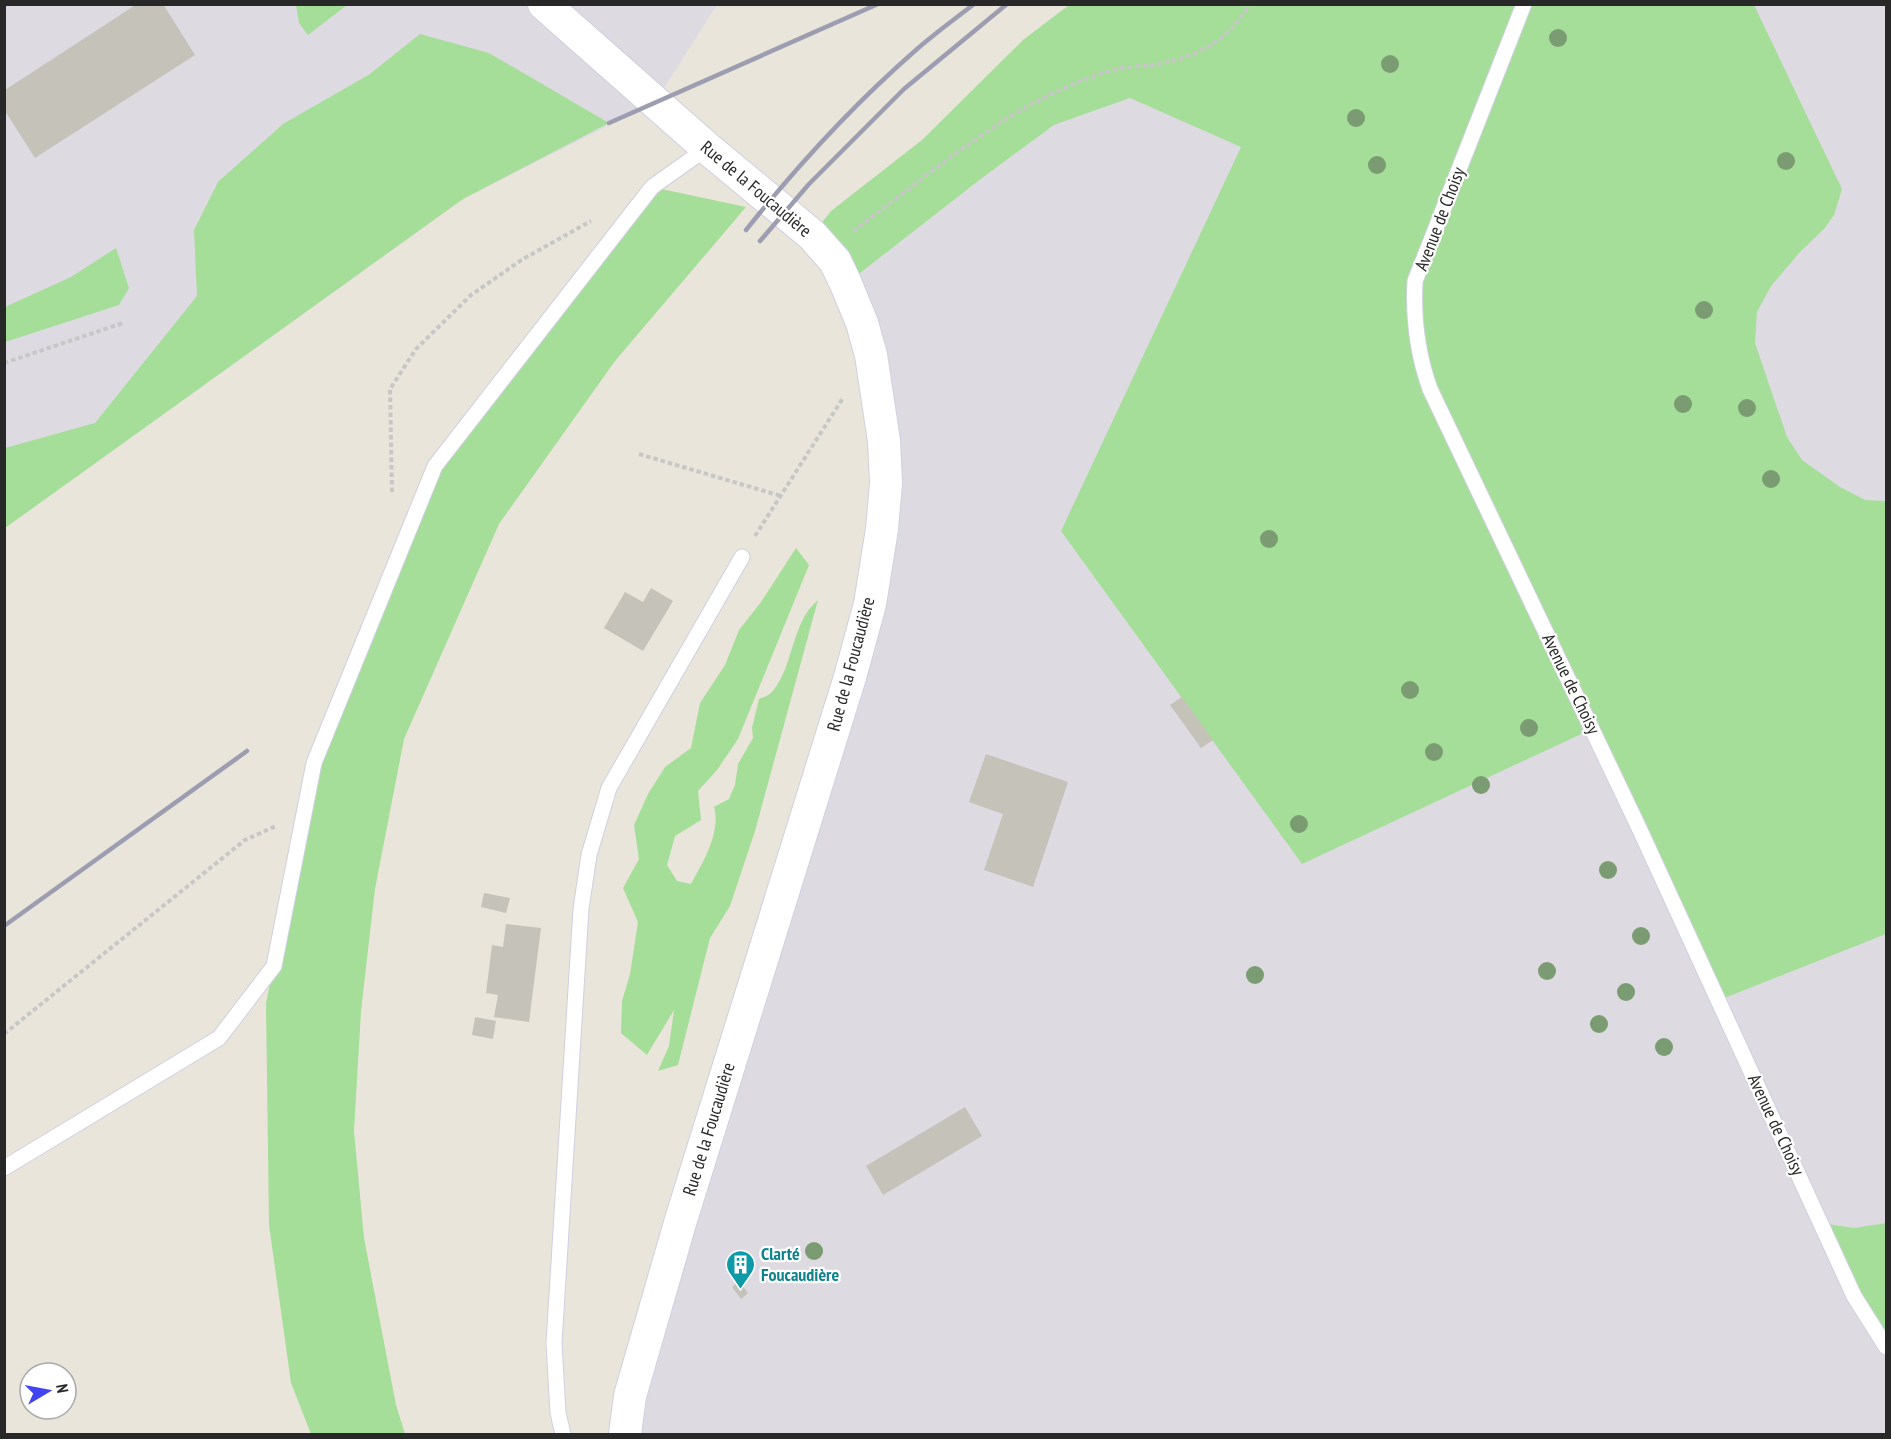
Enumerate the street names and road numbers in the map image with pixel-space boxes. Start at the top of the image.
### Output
street label: Rue de la Foucaudière [696,135,817,242]
street label: Avenue de Choisy [1409,164,1470,274]
street label: Rue de la Foucaudière [822,594,879,733]
street label: Avenue de Choisy [1537,630,1606,738]
street label: Rue de la Foucaudière [677,1060,740,1198]
street label: Avenue de Choisy [1743,1070,1810,1179]

